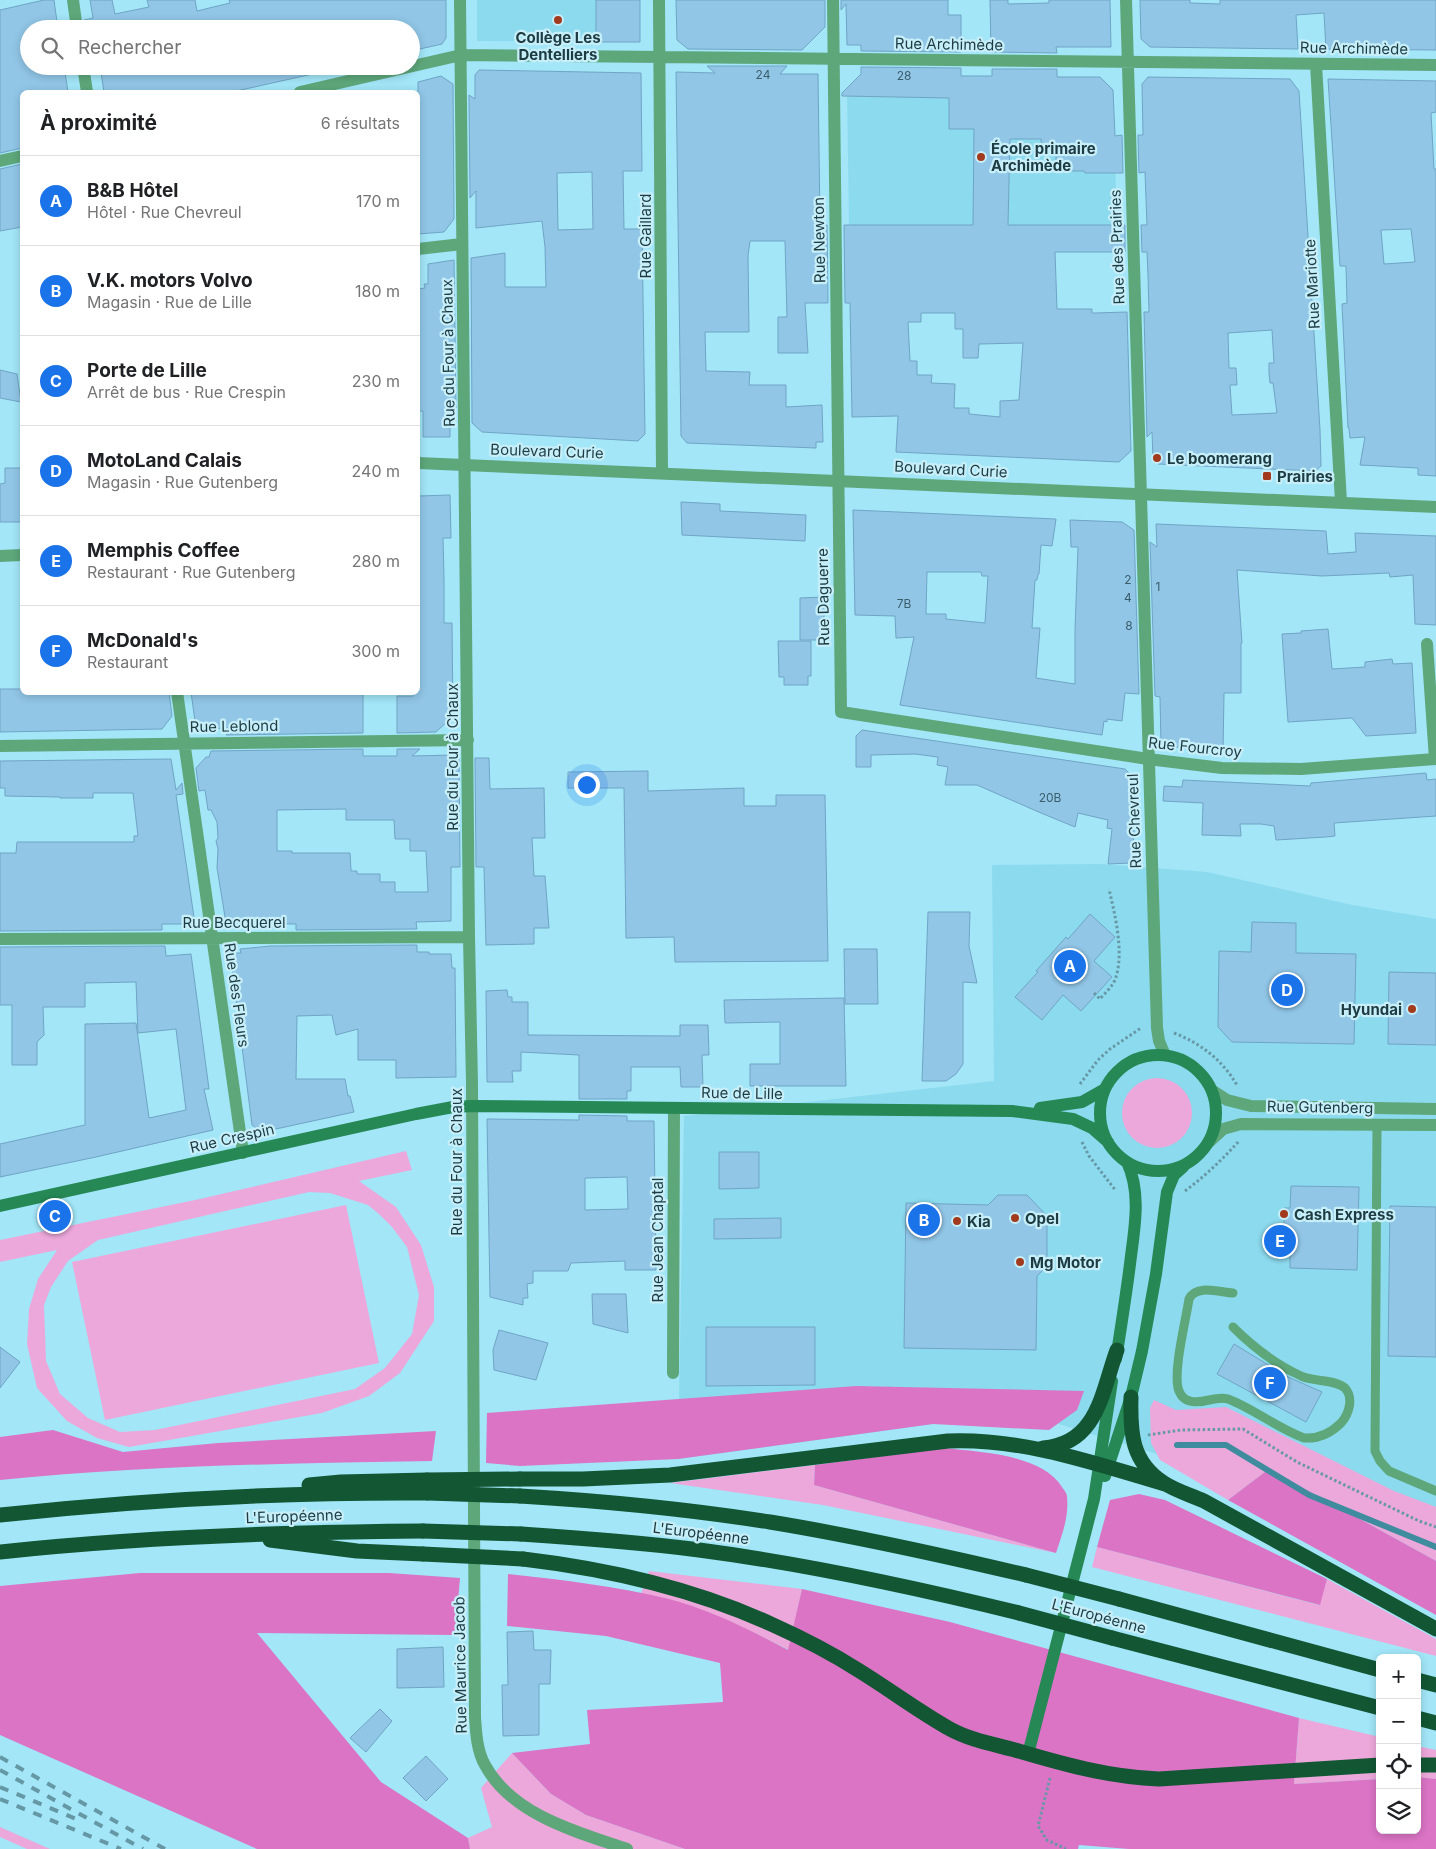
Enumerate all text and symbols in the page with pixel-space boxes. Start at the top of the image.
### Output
marker: Collège Les Dentelliers [552,14,564,26]
search box [20,20,420,75]
place label: Collège Les Dentelliers [515,28,601,64]
icon: search [38,34,66,62]
street label: Rue Archimède [895,34,1003,54]
text: Rechercher [78,36,181,59]
street label: Rue Archimède [1300,38,1408,58]
house number: 24 [756,67,771,82]
house number: 28 [897,68,911,83]
text: À proximité [40,110,157,135]
text: 6 résultats [321,113,400,133]
place label: École primaire Archimède [991,139,1096,175]
marker: École primaire Archimède [975,151,987,163]
text: B&B Hôtel [87,179,179,202]
street label: Rue des Prairies [1105,189,1129,305]
text: A [50,191,62,211]
text: 170 m [356,191,400,211]
street label: Rue Gaillard [636,193,655,279]
street label: Rue Newton [809,197,829,283]
text: Hôtel · Rue Chevreul [87,202,242,222]
street label: Rue Mariotte [1300,239,1324,329]
text: V.K. motors Volvo [87,269,253,292]
street label: Rue du Four à Chaux [437,279,459,427]
text: B [51,281,61,301]
text: 180 m [355,281,400,301]
text: Magasin · Rue de Lille [87,292,252,312]
text: Porte de Lille [87,359,207,382]
text: C [50,371,62,391]
text: 230 m [352,371,400,391]
text: Arrêt de bus · Rue Crespin [87,382,286,402]
street label: Boulevard Curie [490,440,604,462]
text: MotoLand Calais [87,449,242,472]
place label: Le boomerang [1167,449,1272,468]
marker: Le boomerang [1151,452,1163,464]
street label: Boulevard Curie [894,457,1008,481]
text: D [50,461,62,481]
text: 240 m [352,461,400,481]
place label: Prairies [1277,467,1333,486]
marker: Prairies [1261,470,1273,482]
text: Magasin · Rue Gutenberg [87,472,278,492]
text: Memphis Coffee [87,539,240,562]
street label: Rue Daguerre [813,548,833,646]
text: E [51,551,61,571]
text: 280 m [352,551,400,571]
text: Restaurant · Rue Gutenberg [87,562,295,582]
house number: 2 [1124,572,1132,587]
house number: 1 [1156,579,1160,594]
house number: 4 [1124,590,1132,605]
house number: 7B [897,596,911,611]
house number: 8 [1125,618,1133,633]
text: McDonald's [87,629,198,652]
text: F [51,641,61,661]
text: 300 m [351,641,400,661]
text: Restaurant [87,652,168,672]
street label: Rue du Four à Chaux [443,683,462,831]
street label: Rue Leblond [190,716,278,736]
street label: Rue Fourcroy [1147,733,1243,761]
your location [574,772,600,798]
street label: Rue Chevreul [1123,773,1145,869]
house number: 20B [1039,790,1062,805]
street label: Rue Becquerel [182,913,286,932]
street label: Rue des Fleurs [220,942,254,1048]
pin: A [1054,947,1086,985]
pin: D [1271,971,1303,1009]
place label: Hyundai [1341,1000,1402,1019]
marker: Hyundai [1406,1003,1418,1015]
street label: Rue de Lille [701,1083,783,1103]
street label: Rue du Four à Chaux [447,1088,466,1236]
street label: Rue Gutenberg [1267,1097,1373,1117]
street label: Rue Crespin [188,1119,276,1157]
street label: Rue Jean Chaptal [648,1178,667,1302]
pin: C [39,1197,71,1235]
pin: B [908,1201,940,1239]
place label: Cash Express [1294,1205,1394,1224]
marker: Cash Express [1278,1208,1290,1220]
place label: Opel [1025,1209,1059,1228]
place label: Kia [967,1212,991,1231]
marker: Opel [1009,1212,1021,1224]
marker: Kia [951,1215,963,1227]
pin: E [1264,1222,1296,1260]
place label: Mg Motor [1030,1253,1101,1272]
marker: Mg Motor [1014,1256,1026,1268]
pin: F [1254,1364,1286,1402]
street label: L'Européenne [245,1505,343,1527]
street label: L'Européenne [652,1518,750,1548]
street label: L'Européenne [1050,1594,1148,1638]
street label: Rue Maurice Jacob [449,1596,471,1734]
map controls [1376,1654,1421,1834]
button: + [1376,1654,1421,1699]
button: − [1376,1699,1421,1744]
button: locate [1376,1744,1421,1789]
button: layers [1376,1789,1421,1834]

